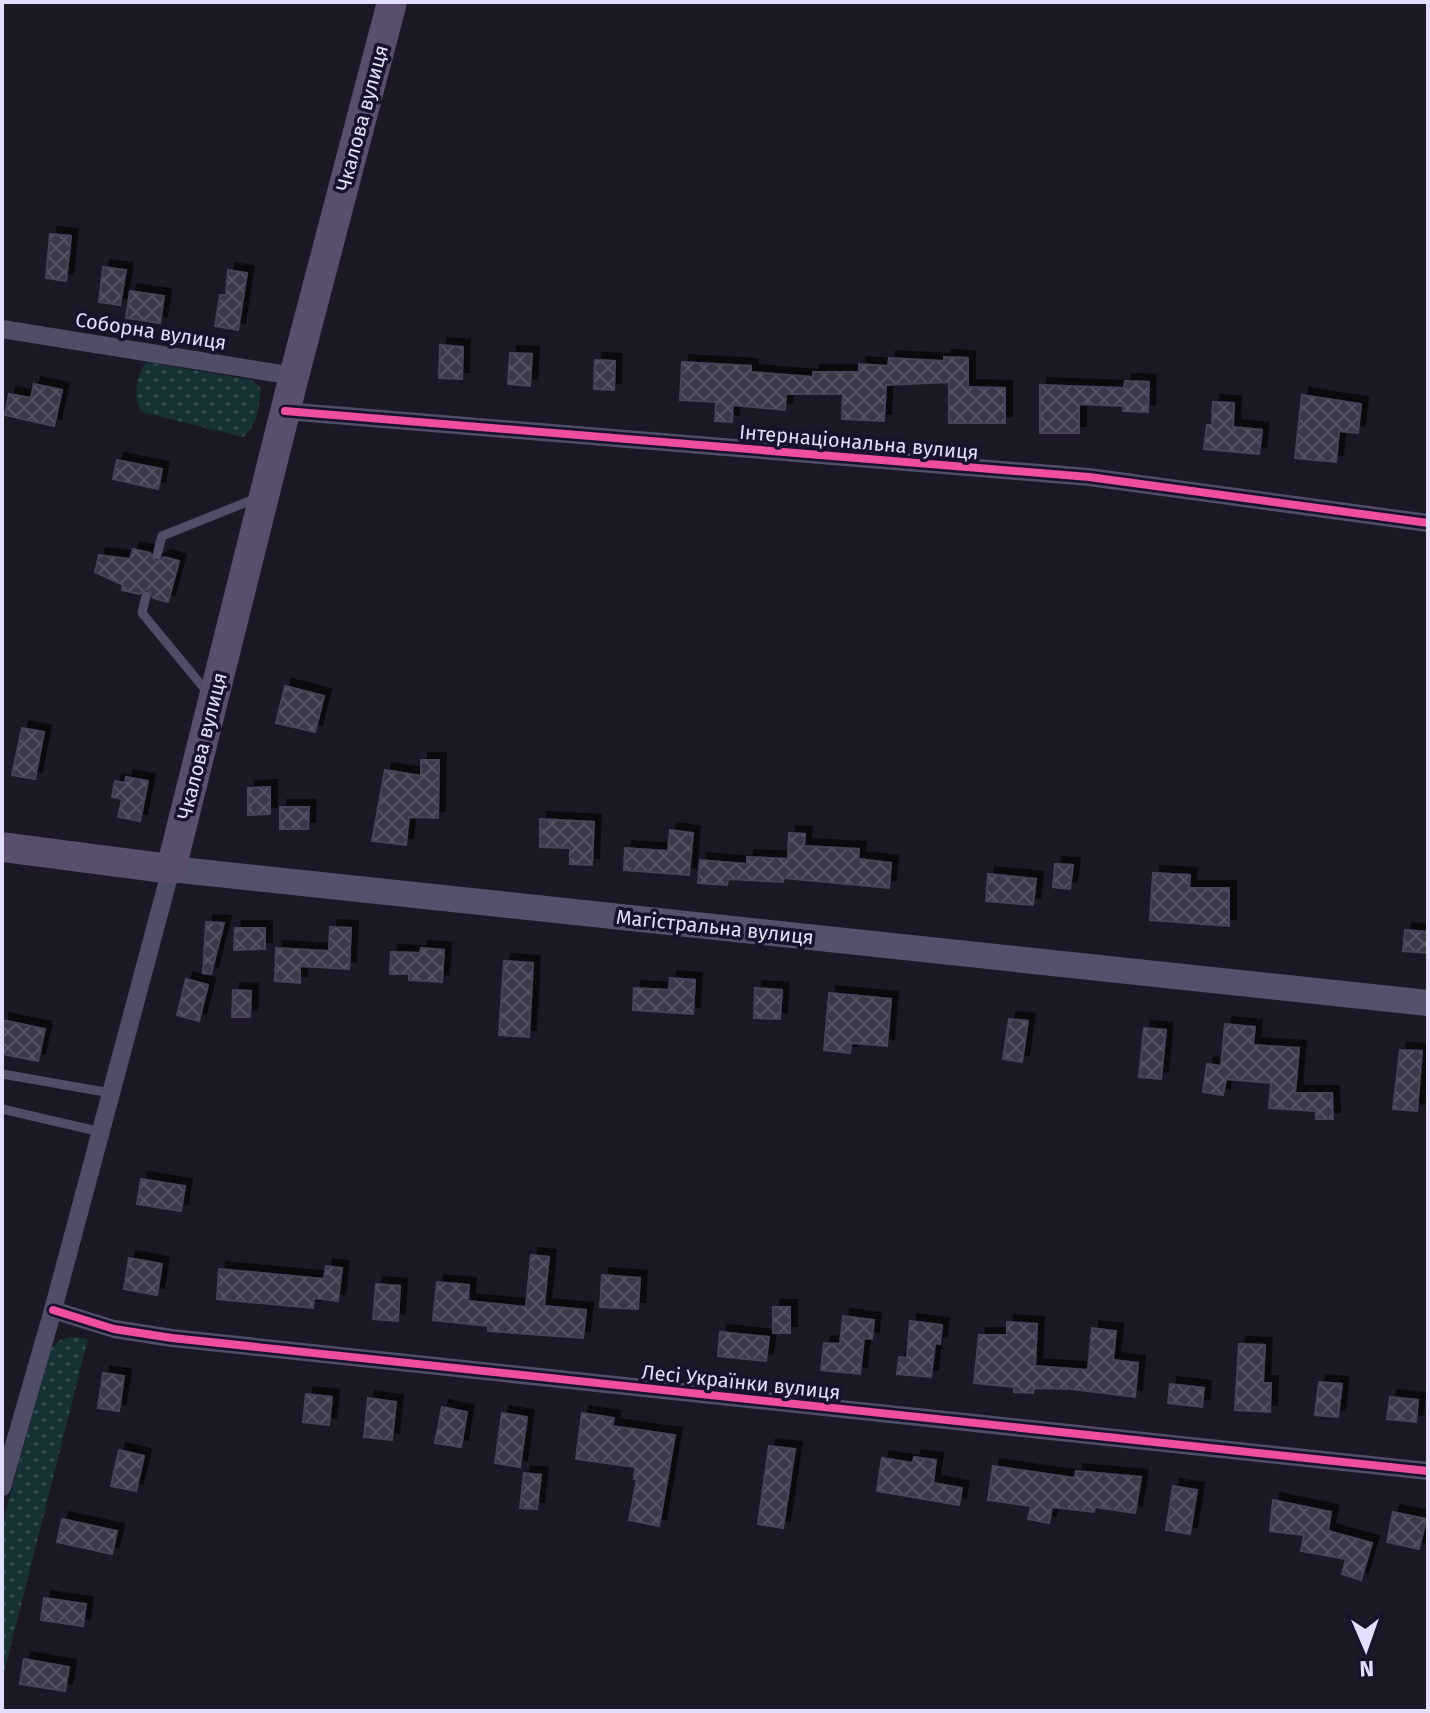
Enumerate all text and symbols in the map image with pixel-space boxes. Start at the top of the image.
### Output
street label: Чкалова вулиця [331,42,393,194]
street label: Соборна вулиця [74,307,228,355]
street label: Інтернаціональна вулиця [738,420,980,464]
street label: Чкалова вулиця [172,670,232,822]
street label: Магістральна вулиця [615,905,815,949]
street label: Лесі Українки вулиця [640,1360,842,1404]
north arrow [1326,1609,1406,1689]
text: N [1359,1655,1374,1682]

